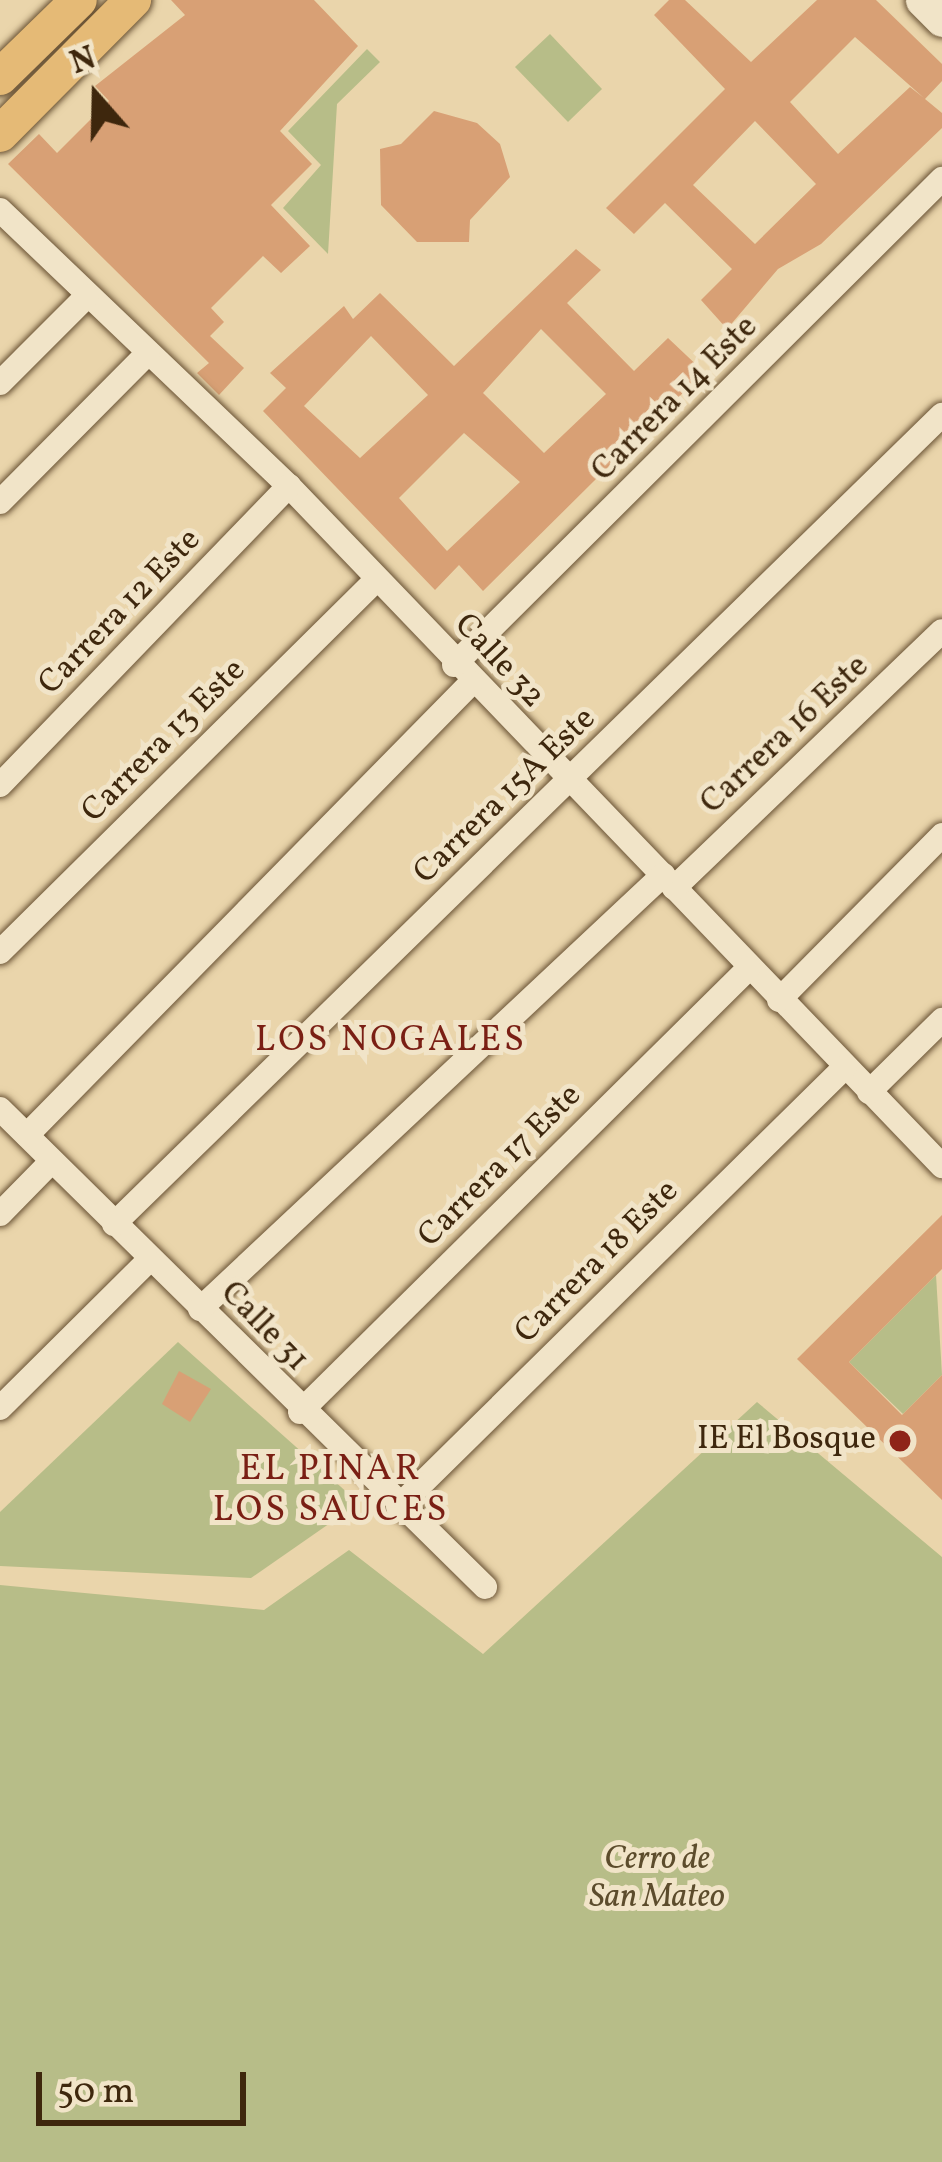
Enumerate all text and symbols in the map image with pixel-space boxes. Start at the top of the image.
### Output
north arrow [36,36,156,156]
text: N [65,36,103,88]
street label: Carrera 14 Este [585,309,767,491]
street label: Carrera 12 Este [32,522,210,704]
street label: Calle 32 [444,607,552,717]
street label: Carrera 16 Este [694,648,878,824]
street label: Carrera 13 Este [75,652,255,832]
street label: Carrera 15A Este [407,700,605,894]
district label: LOS NOGALES [255,1020,527,1064]
street label: Carrera 17 Este [411,1077,591,1257]
street label: Carrera 18 Este [508,1173,688,1353]
street label: Calle 31 [211,1275,315,1381]
place label: IE El Bosque [697,1421,876,1461]
marker: IE El Bosque [887,1428,913,1454]
district label: EL PINAR LOS SAUCES [213,1448,449,1533]
park label: Cerro de San Mateo [589,1841,725,1919]
scale bar [42,2048,252,2122]
text: 50 m [57,2068,134,2118]

